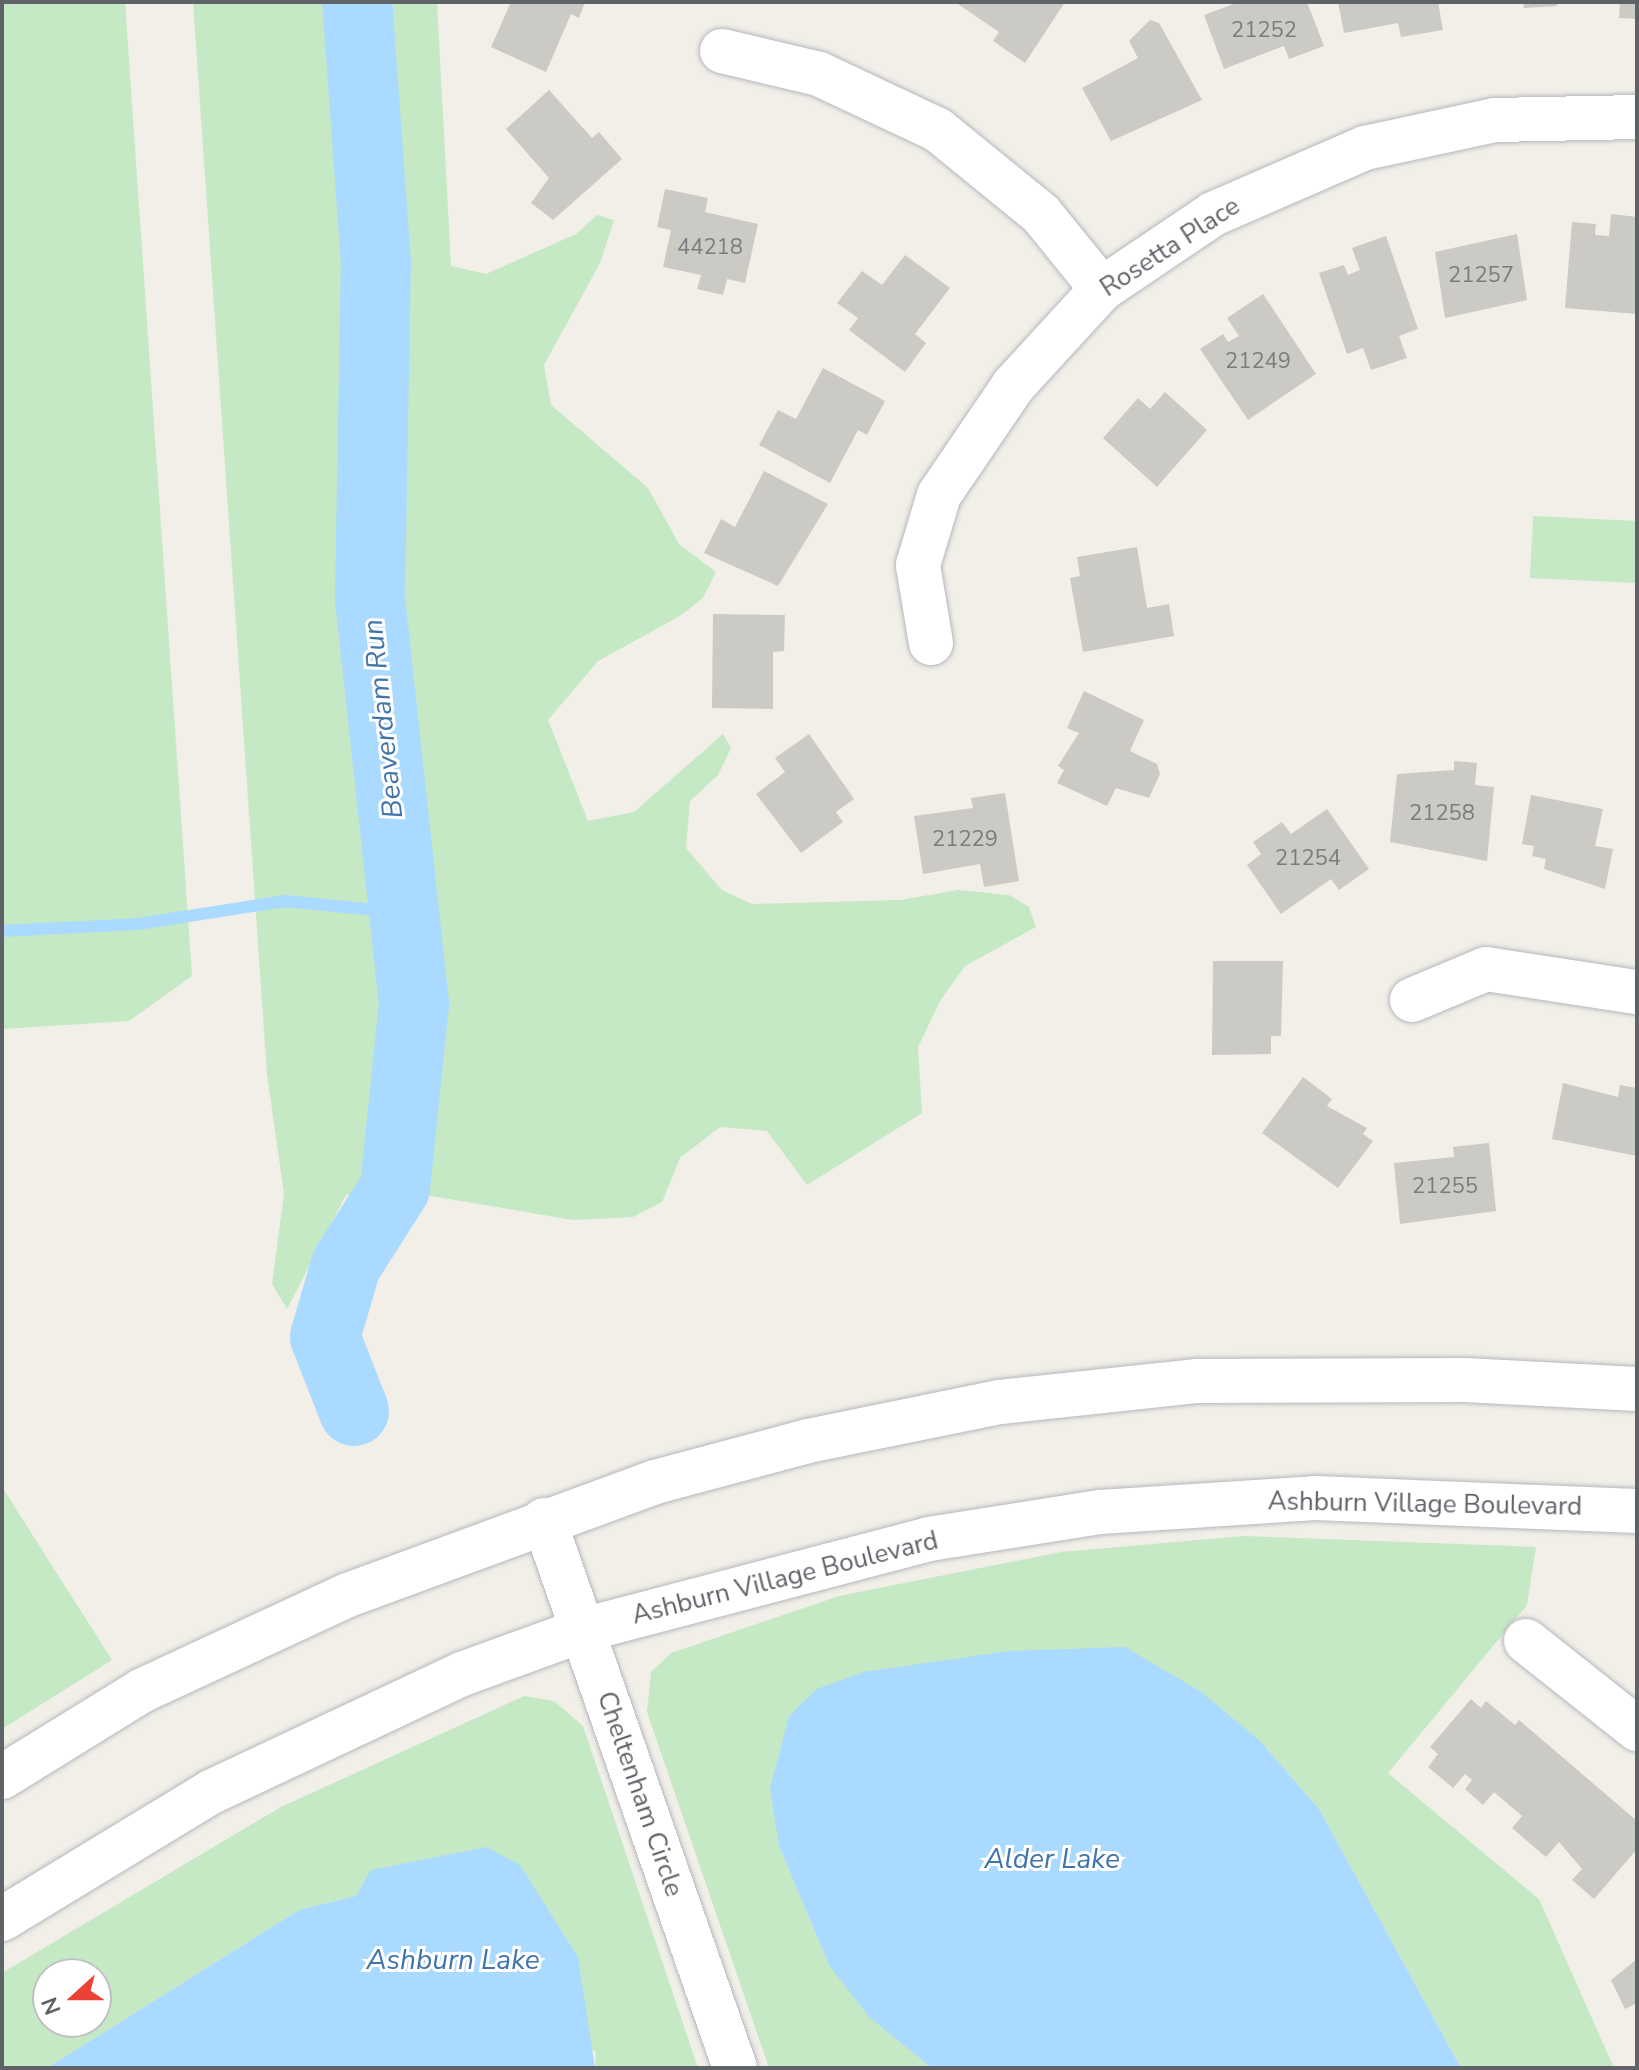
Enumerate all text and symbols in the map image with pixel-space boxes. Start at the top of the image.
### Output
house number: 21252 [1231,18,1297,44]
street label: Rosetta Place [1095,190,1245,304]
house number: 44218 [677,235,743,261]
house number: 21257 [1448,263,1514,289]
house number: 21249 [1225,349,1291,375]
water label: Beaverdam Run [356,618,410,820]
house number: 21258 [1409,801,1475,827]
house number: 21229 [932,827,998,853]
house number: 21254 [1275,846,1341,872]
house number: 21255 [1412,1174,1478,1200]
street label: Ashburn Village Boulevard [1268,1486,1582,1522]
street label: Ashburn Village Boulevard [629,1525,941,1631]
street label: Cheltenham Circle [590,1687,690,1901]
water label: Alder Lake [984,1842,1120,1876]
water label: Ashburn Lake [366,1943,540,1977]
north arrow [32,1958,112,2038]
text: N [35,1993,68,2019]

